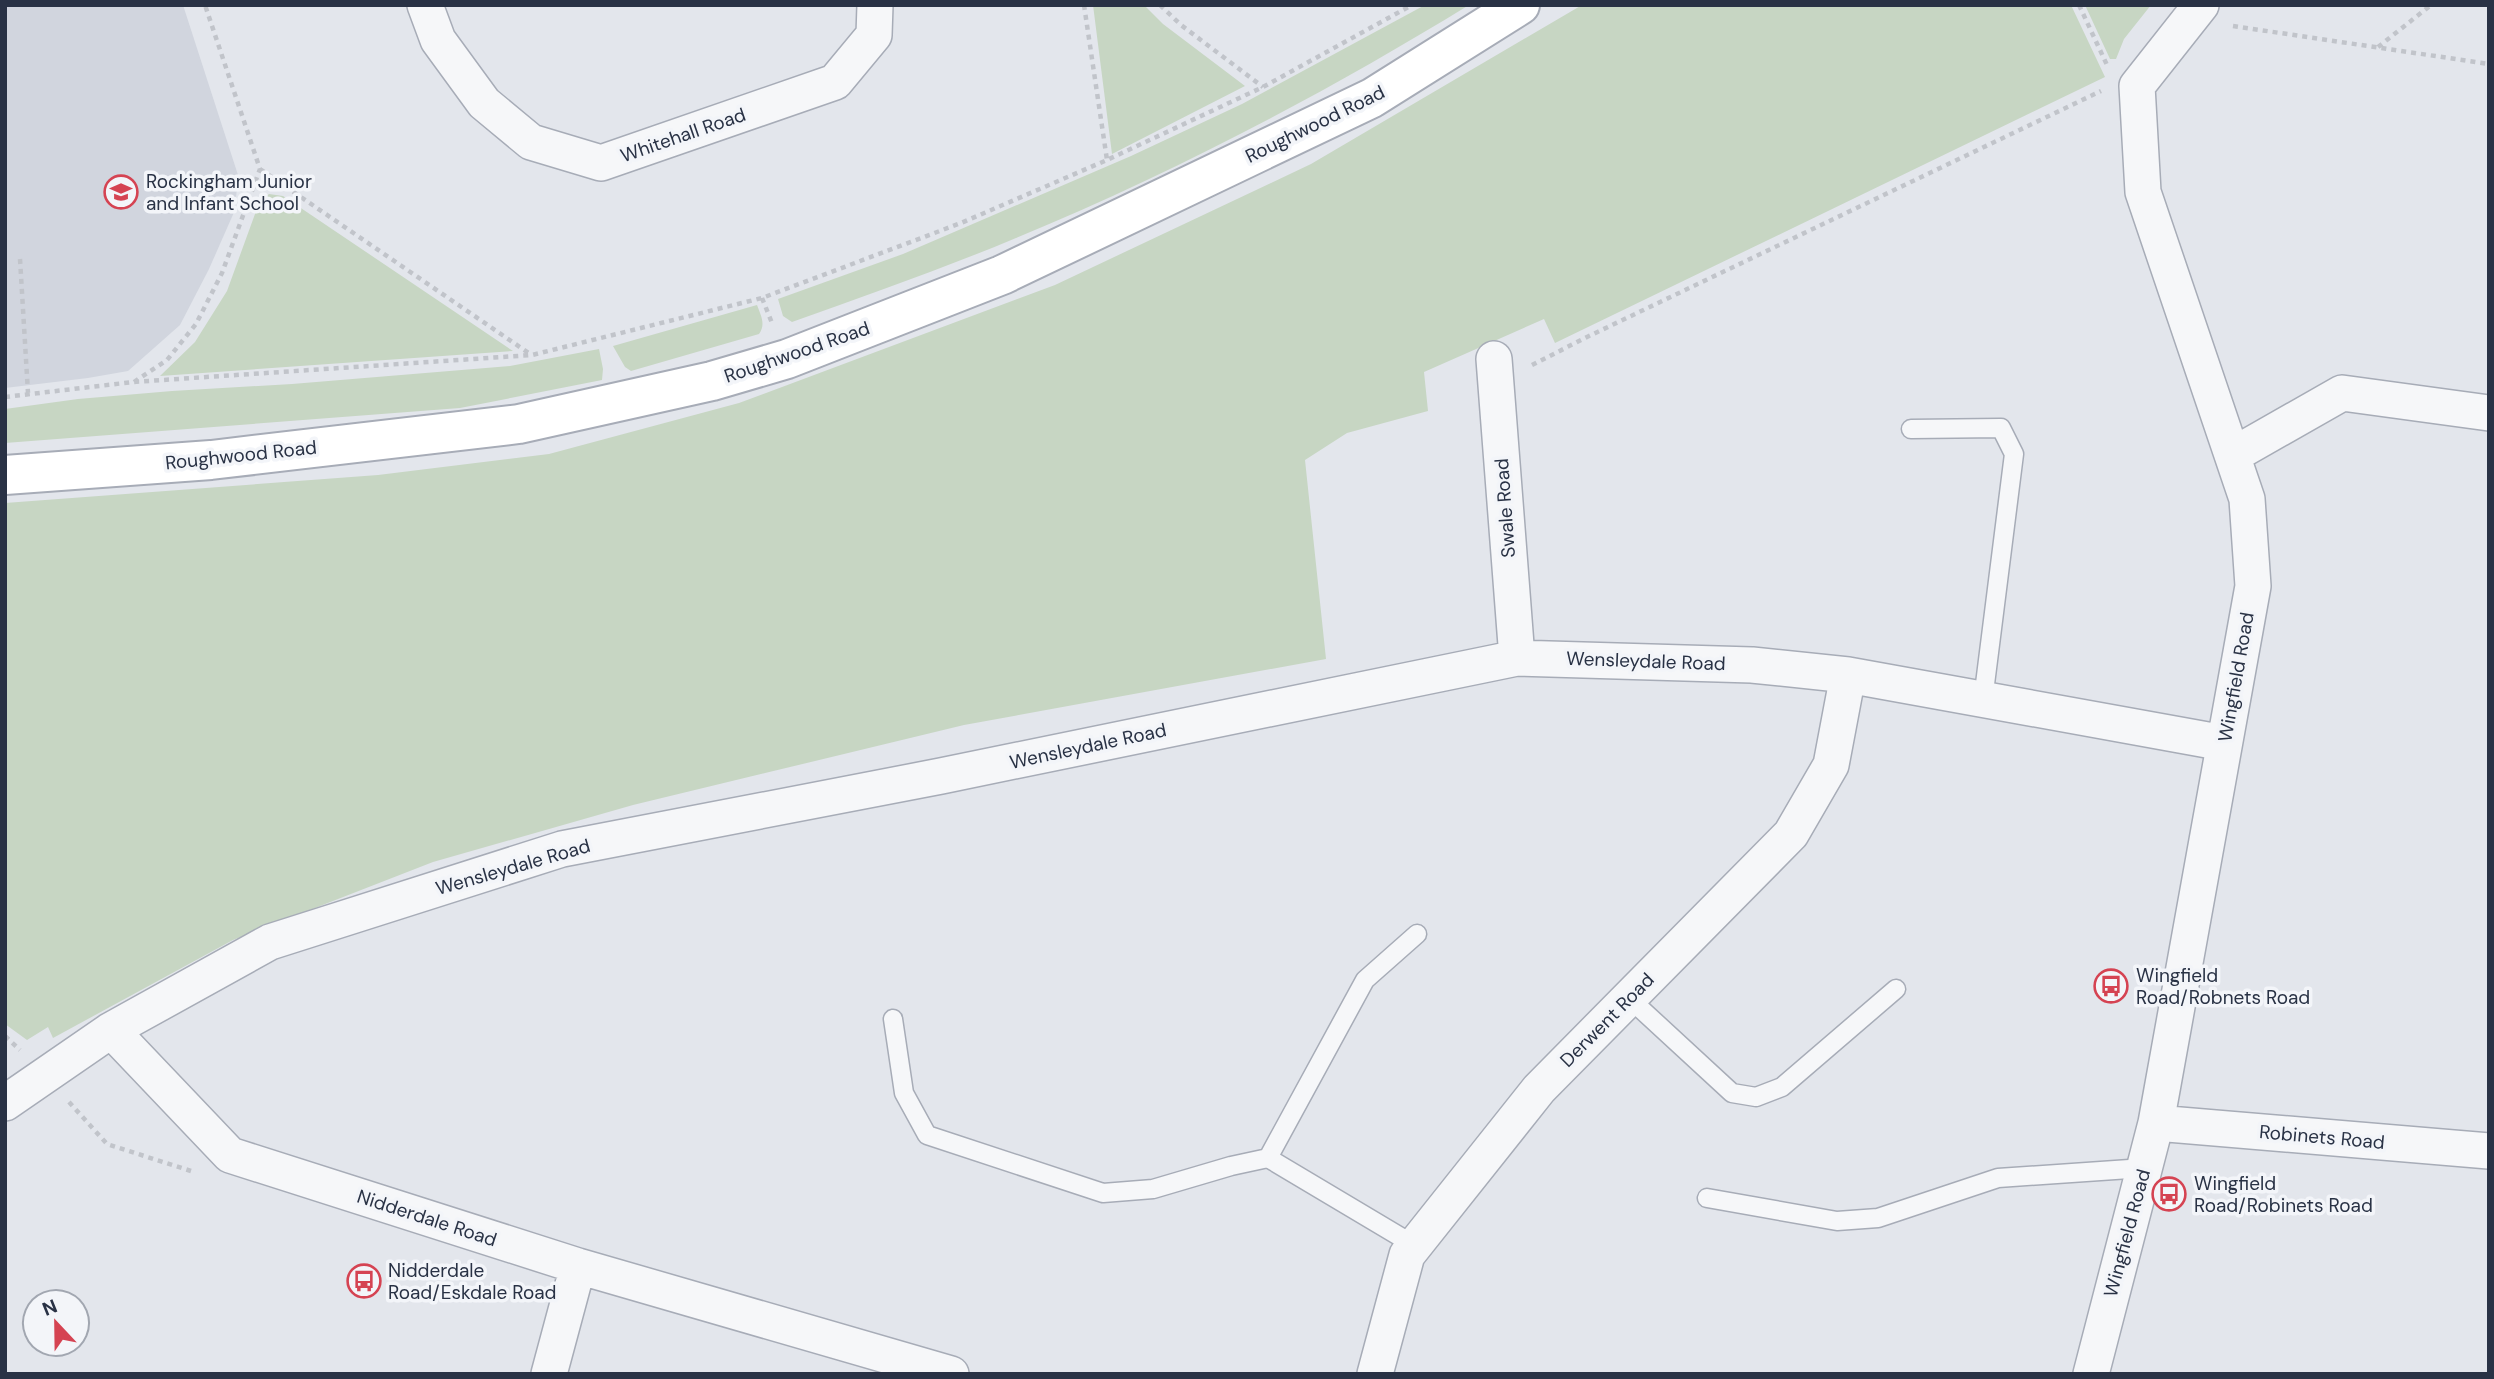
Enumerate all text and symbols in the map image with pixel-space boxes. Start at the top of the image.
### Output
street label: Roughwood Road [1241,79,1389,169]
street label: Whitehall Road [617,102,749,168]
place label: Rockingham Junior and Infant School [146,169,312,216]
school or university icon: Rockingham Junior and Infant School [102,173,140,211]
street label: Roughwood Road [721,315,873,389]
street label: Roughwood Road [164,435,318,475]
street label: Swale Road [1489,457,1521,559]
street label: Wingfield Road [2212,610,2260,744]
street label: Wensleydale Road [1566,646,1726,676]
street label: Wensleydale Road [1007,717,1169,775]
street label: Wensleydale Road [433,833,593,901]
place label: Wingfield Road/Robnets Road [2136,963,2310,1010]
bus stop icon: Wingfield Road/Robnets Road [2092,967,2130,1005]
street label: Derwent Road [1555,968,1659,1072]
street label: Robinets Road [2258,1119,2386,1155]
street label: Wingfield Road [2098,1166,2156,1300]
place label: Wingfield Road/Robinets Road [2194,1171,2373,1218]
bus stop icon: Wingfield Road/Robinets Road [2150,1175,2188,1213]
street label: Nidderdale Road [354,1184,500,1252]
place label: Nidderdale Road/Eskdale Road [388,1258,557,1305]
bus stop icon: Nidderdale Road/Eskdale Road [345,1262,383,1300]
north arrow [21,1288,91,1358]
text: N [39,1294,61,1322]

